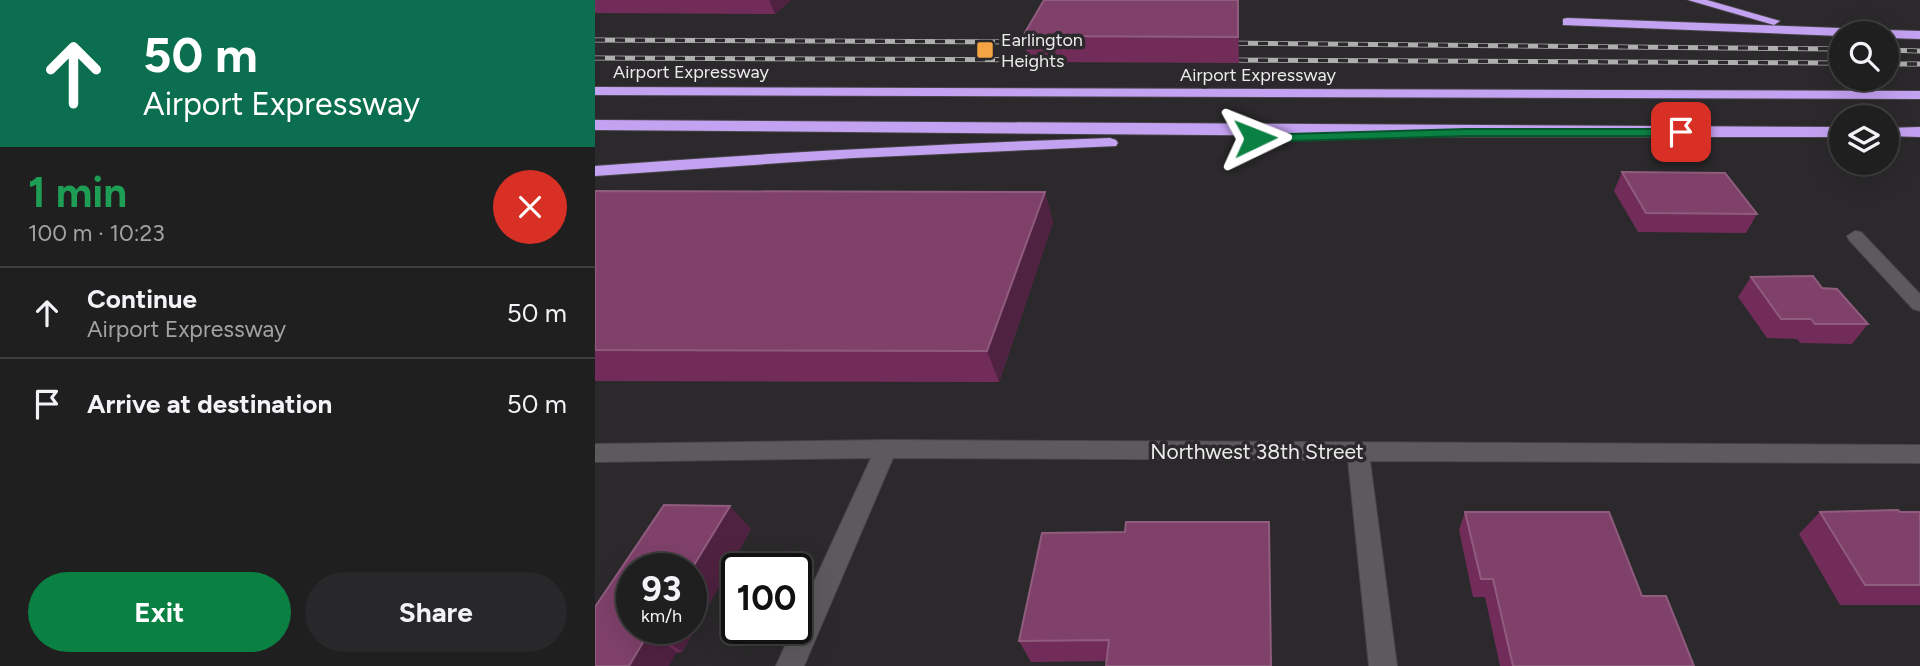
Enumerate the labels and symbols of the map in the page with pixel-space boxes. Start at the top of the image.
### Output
place label: Earlington Heights [1001,29,1083,72]
marker: Earlington Heights [975,40,995,60]
street label: Airport Expressway [613,61,769,83]
street label: Airport Expressway [1180,64,1336,86]
position arrow [1218,101,1292,175]
pin [1651,102,1711,162]
street label: Northwest 38th Street [1150,439,1364,464]
speed limit sign: 100 [721,553,812,644]

